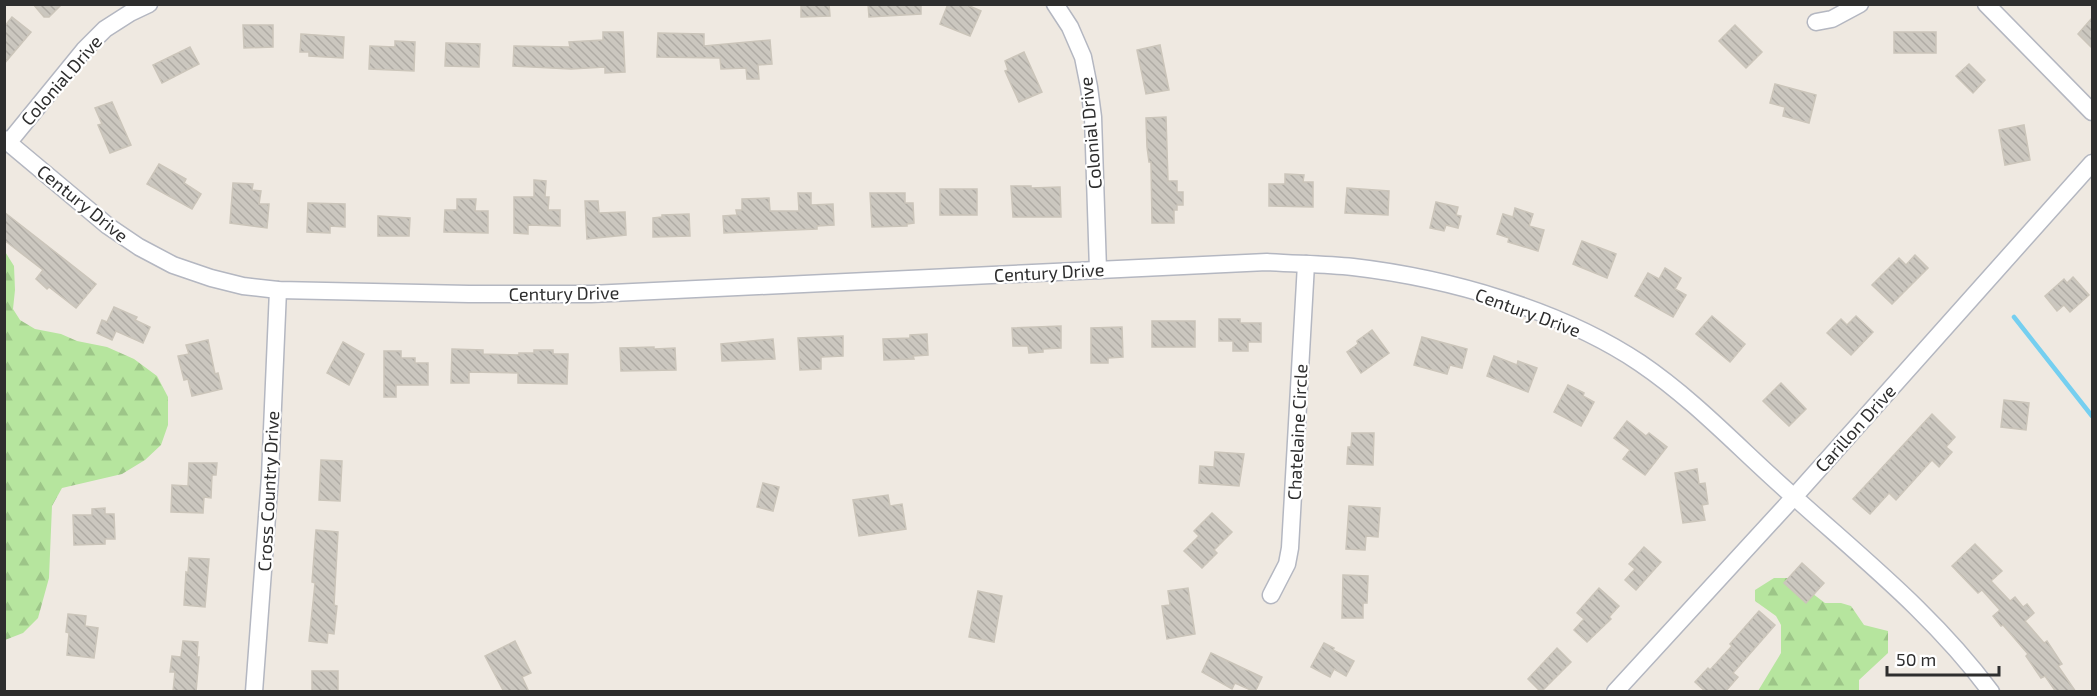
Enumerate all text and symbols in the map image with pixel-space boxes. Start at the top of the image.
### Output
street label: Colonial Drive [16,30,106,130]
street label: Colonial Drive [1074,76,1106,190]
street label: Century Drive [33,160,133,246]
street label: Century Drive [993,258,1105,286]
street label: Century Drive [509,281,619,305]
street label: Century Drive [1472,283,1584,341]
street label: Chatelaine Circle [1282,363,1312,501]
street label: Carillon Drive [1810,380,1900,476]
street label: Cross Country Drive [253,410,283,572]
scale bar [1887,639,2000,677]
text: 50 m [1896,648,1936,670]

